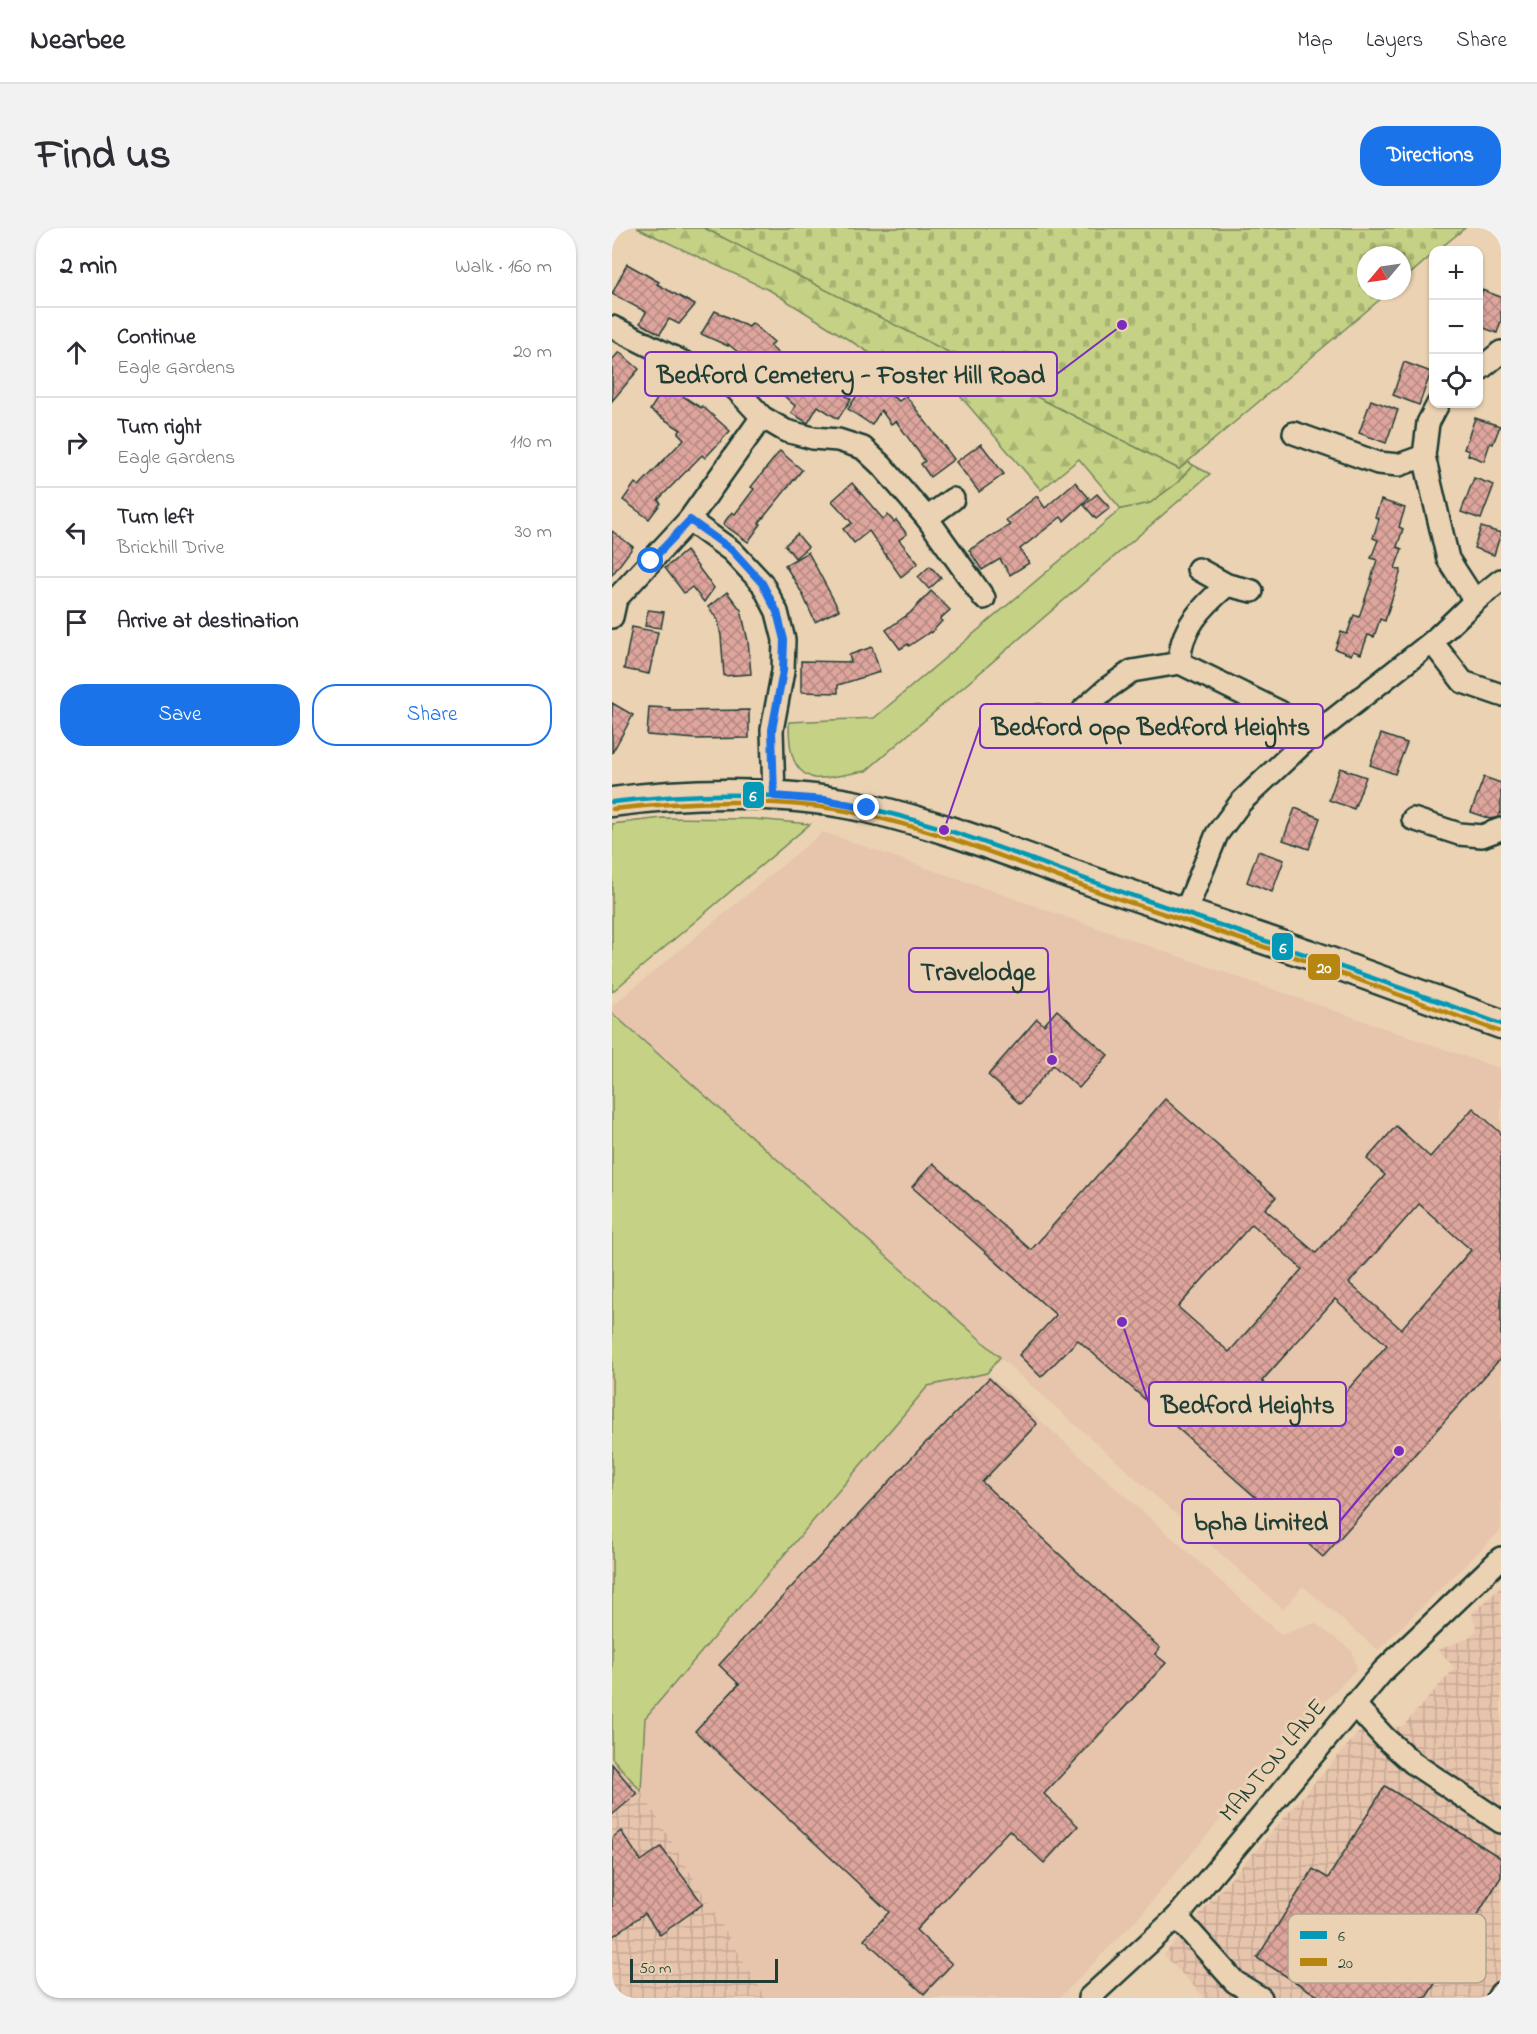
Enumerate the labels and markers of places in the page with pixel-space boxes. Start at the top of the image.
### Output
callout: Bedford Cemetery - Foster Hill Road [645,352,1057,396]
callout: Bedford opp Bedford Heights [980,704,1323,748]
callout: Travelodge [909,948,1048,992]
callout: Bedford Heights [1149,1382,1346,1426]
callout: bpha Limited [1182,1499,1340,1543]

